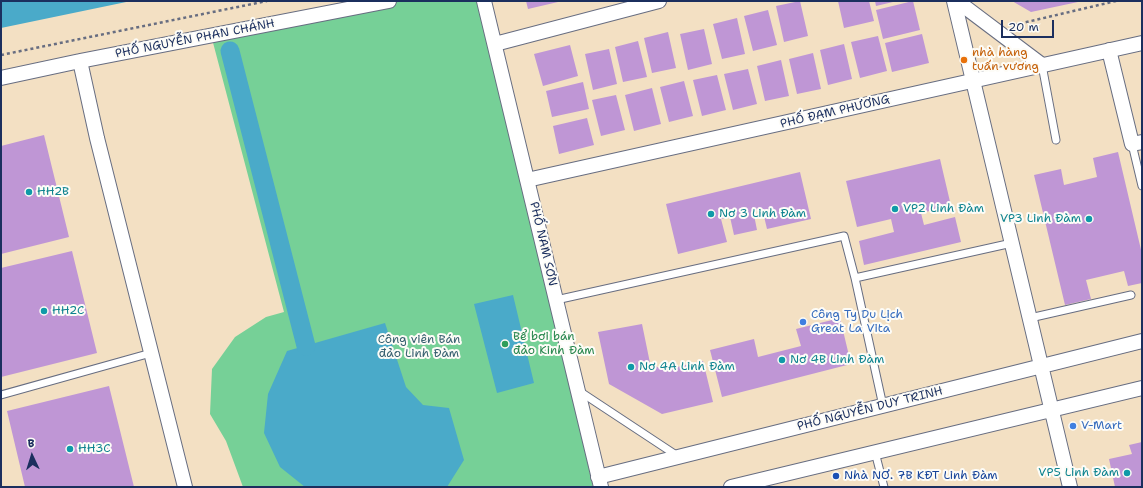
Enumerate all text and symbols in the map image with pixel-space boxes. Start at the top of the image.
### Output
scale bar [1003,12,1056,38]
street label: PHỐ NGUYỄN PHAN CHÁNH [114,16,276,62]
text: 20 m [1008,19,1039,35]
place label: nhà hàng tuấn vương [972,46,1039,74]
marker: nhà hàng tuấn vương [959,55,969,65]
street label: PHỐ ĐẠM PHƯƠNG [779,92,891,132]
place label: HH2B [37,185,69,199]
marker: HH2B [24,187,34,197]
street label: PHỐ NAM SƠN [526,200,560,288]
place label: VP2 Linh Đàm [903,202,984,216]
marker: VP2 Linh Đàm [890,204,900,214]
place label: Nơ 3 Linh Đàm [719,207,806,221]
marker: Nơ 3 Linh Đàm [706,209,716,219]
place label: VP3 Linh Đàm [1000,212,1081,226]
marker: VP3 Linh Đàm [1084,214,1094,224]
place label: HH2C [52,304,84,318]
marker: HH2C [39,306,49,316]
place label: Công Ty Du Lịch Great La Vita [811,308,903,336]
marker: Công Ty Du Lịch Great La Vita [798,317,808,327]
place label: Bể bơi bán đảo Kinh Đàm [513,330,595,358]
park label: Công viên Bán đảo Linh Đàm [378,333,460,361]
marker: Bể bơi bán đảo Kinh Đàm [500,339,510,349]
place label: Nơ 4B Linh Đàm [790,353,884,367]
marker: Nơ 4B Linh Đàm [777,355,787,365]
place label: Nơ 4A Linh Đàm [639,360,735,374]
marker: Nơ 4A Linh Đàm [626,362,636,372]
street label: PHỐ NGUYỄN DUY TRINH [796,384,944,434]
place label: V-Mart [1081,419,1122,433]
marker: V-Mart [1068,421,1078,431]
north arrow [12,436,52,476]
text: B [27,436,35,451]
place label: HH3C [78,442,111,456]
marker: HH3C [65,444,75,454]
place label: VP5 Linh Đàm [1038,466,1119,480]
marker: VP5 Linh Đàm [1122,468,1132,478]
place label: Nhà NƠ. 7B KĐT Linh Đàm [844,469,998,483]
marker: Nhà NƠ. 7B KĐT Linh Đàm [831,471,841,481]

